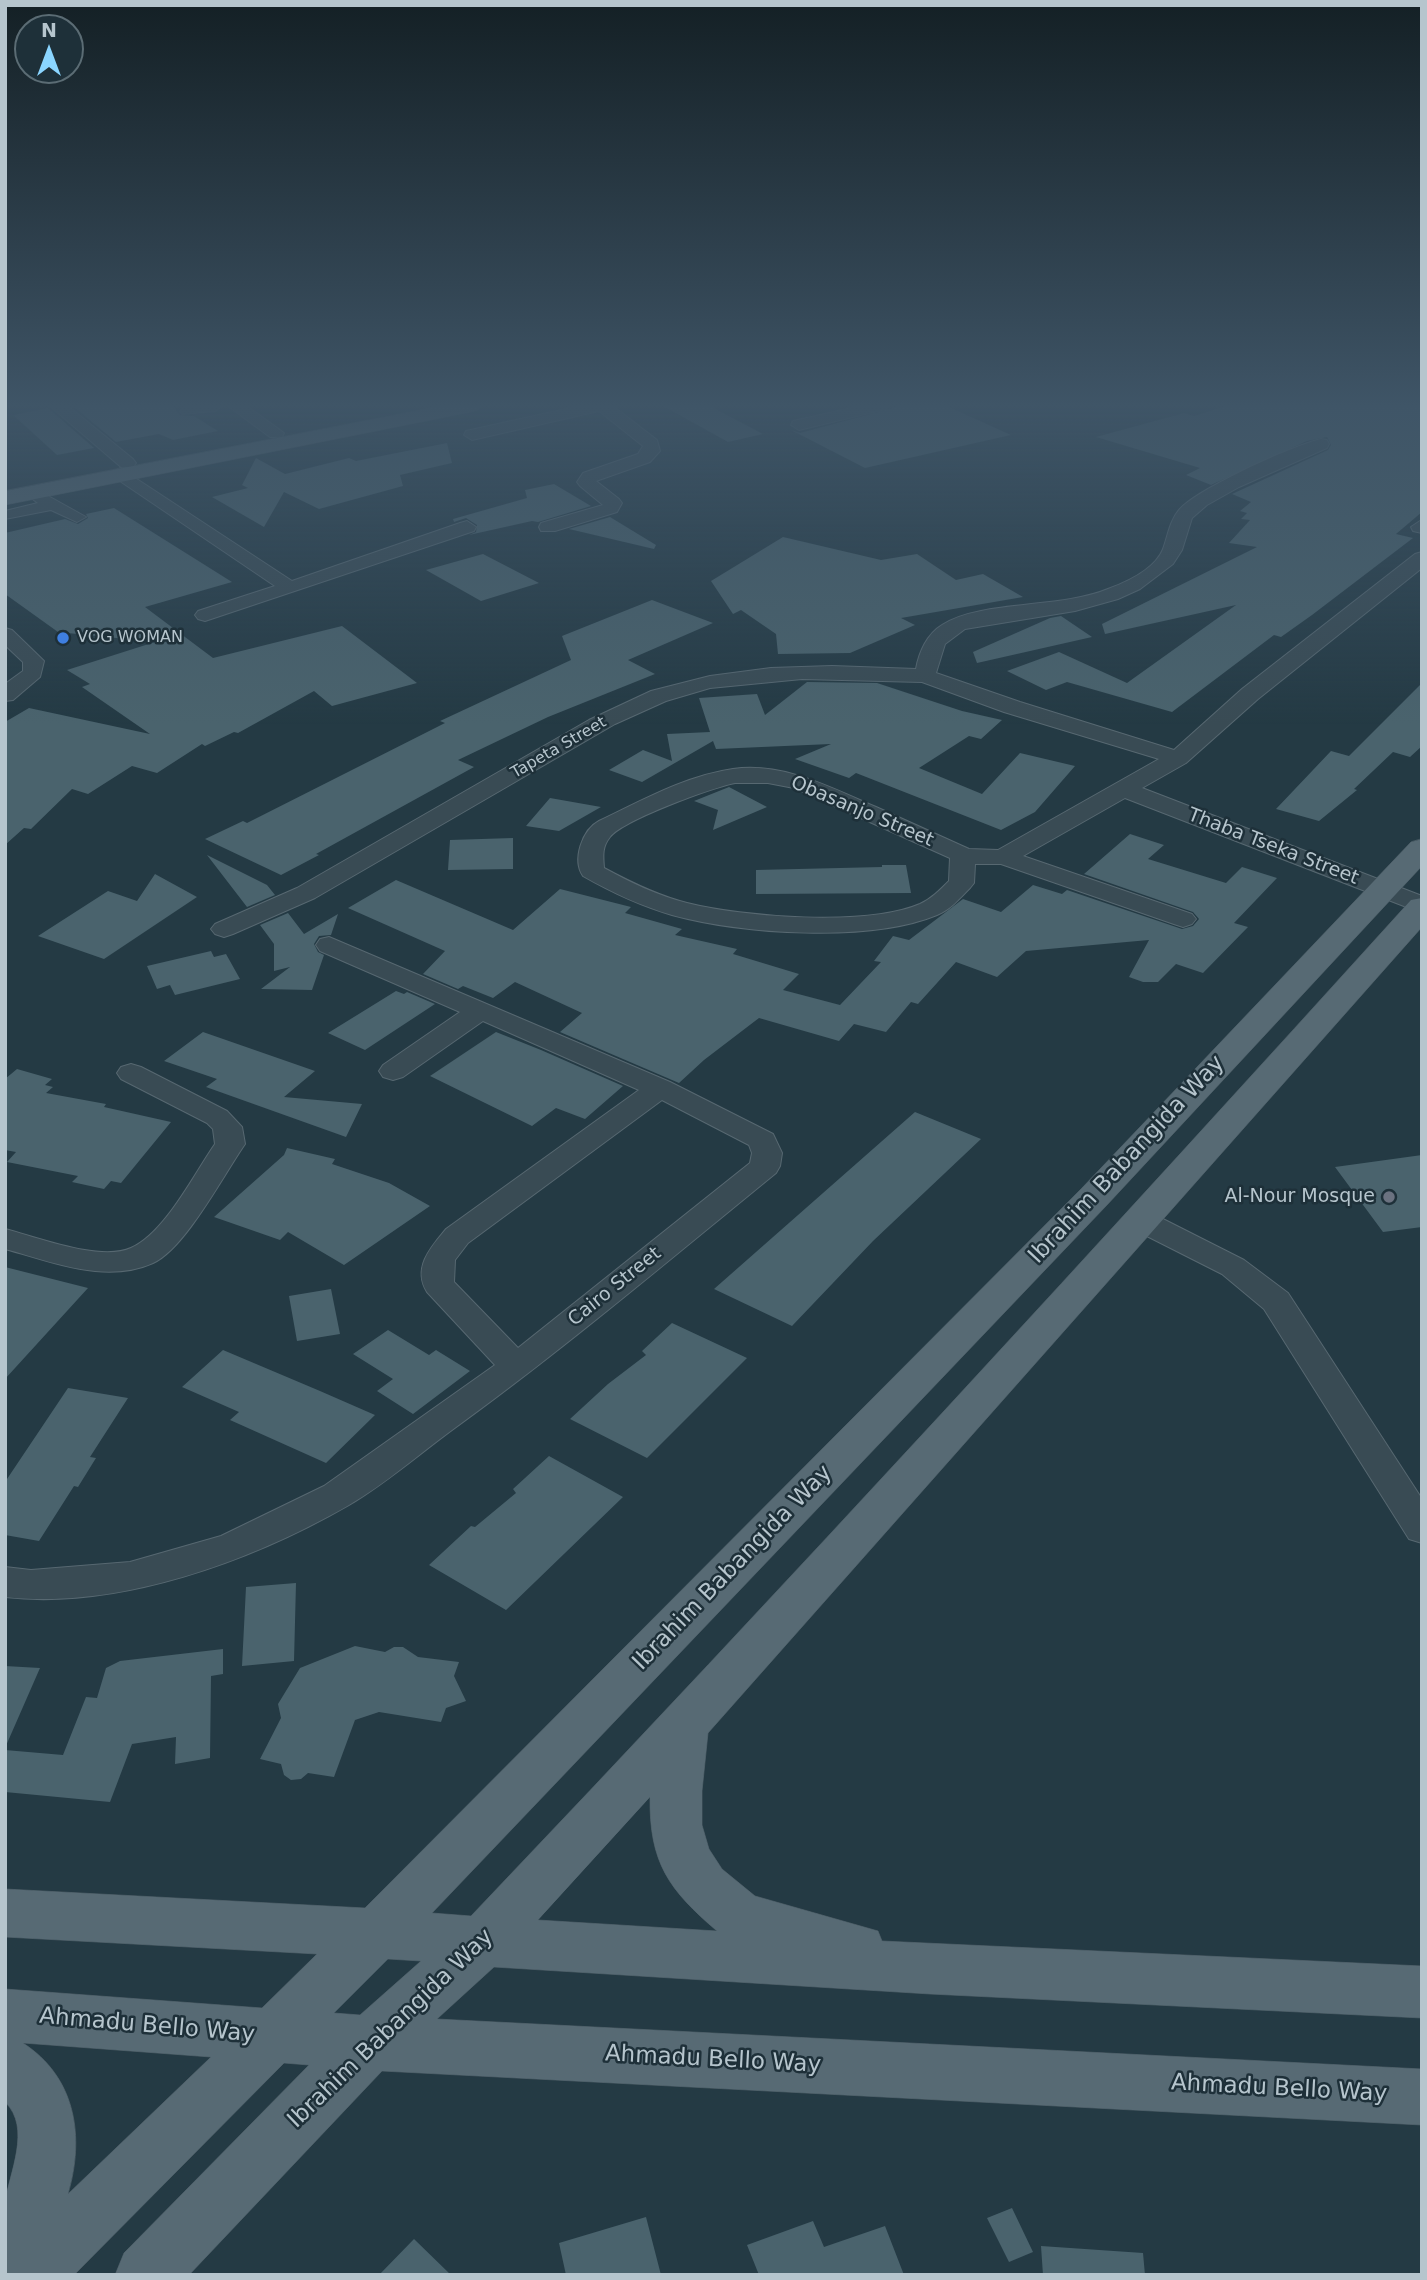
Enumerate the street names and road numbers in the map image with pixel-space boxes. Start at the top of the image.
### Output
street label: Tapeta Street [508,713,610,783]
street label: Obasanjo Street [787,772,937,852]
street label: Thaba Tseka Street [1184,804,1362,890]
street label: Ibrahim Babangida Way [1023,1050,1231,1270]
street label: Cairo Street [564,1243,666,1331]
street label: Ibrahim Babangida Way [628,1460,838,1676]
street label: Ibrahim Babangida Way [283,1924,499,2134]
street label: Ahmadu Bello Way [38,2003,256,2049]
street label: Ahmadu Bello Way [604,2041,822,2079]
street label: Ahmadu Bello Way [1170,2070,1388,2108]

